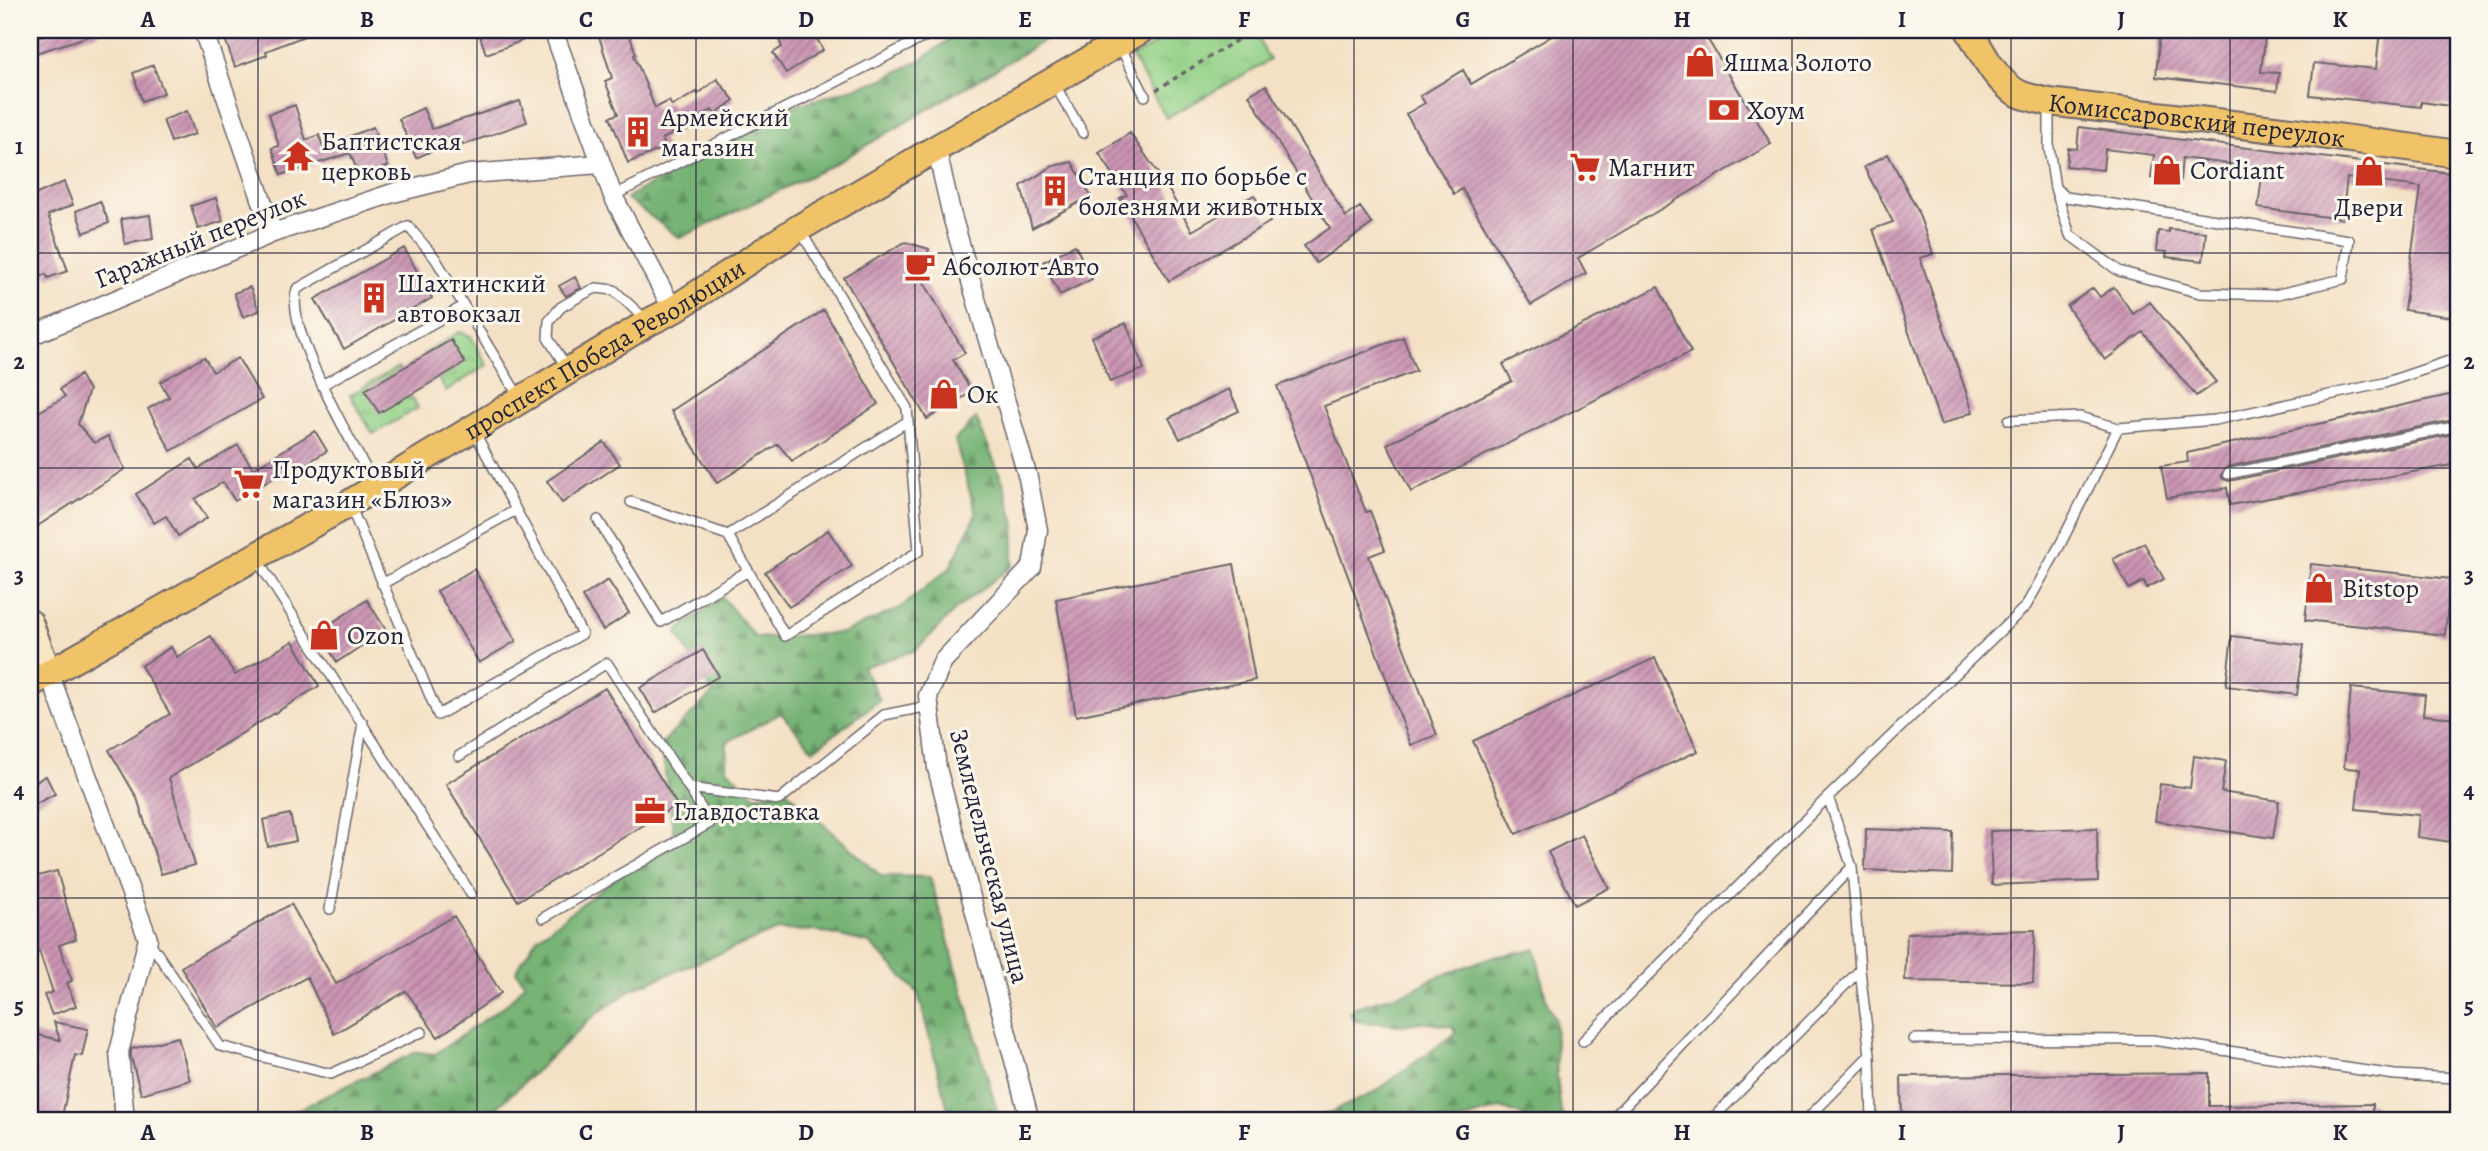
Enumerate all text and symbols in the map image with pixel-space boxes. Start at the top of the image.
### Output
text: A [140,4,156,35]
text: B [360,4,374,35]
text: C [579,4,593,35]
text: D [798,4,814,35]
text: E [1018,4,1032,35]
text: F [1238,4,1251,35]
text: G [1455,4,1471,35]
text: H [1673,4,1691,35]
text: I [1898,4,1906,35]
text: J [2117,4,2125,35]
text: K [2332,4,2348,35]
shop icon: Яшма Золото [1683,45,1717,79]
place label: Яшма Золото [1723,45,1872,80]
street label: Комиссаровский переулок [2046,85,2347,156]
bank icon: Хоум [1707,93,1741,127]
place label: Хоум [1747,93,1805,128]
place label: Армейский магазин [660,100,789,165]
building icon: Армейский магазин [621,115,655,149]
place label: Баптистская церковь [321,124,462,189]
text: 1 [15,131,23,162]
text: 1 [2465,131,2473,162]
temple icon: Баптистская церковь [281,139,315,173]
supermarket icon: Магнит [1568,150,1602,184]
place label: Магнит [1608,150,1695,185]
shop icon: Cordiant [2150,153,2184,187]
place label: Cordiant [2190,153,2285,188]
shop icon: Двери [2352,154,2386,188]
place label: Станция по борьбе с болезнями животных [1078,159,1324,224]
building icon: Станция по борьбе с болезнями животных [1038,174,1072,208]
street label: Гаражный переулок [89,180,311,297]
place label: Двери [2334,190,2404,225]
cafe icon: Абсолют-Авто [903,249,937,283]
place label: Абсолют-Авто [942,249,1099,284]
street label: проспект Победа Революции [457,251,752,448]
place label: Шахтинский автовокзал [397,266,546,331]
building icon: Шахтинский автовокзал [357,281,391,315]
text: 2 [13,346,25,377]
text: 2 [2463,346,2475,377]
shop icon: Ок [927,377,961,411]
place label: Ок [967,377,999,412]
place label: Продуктовый магазин «Блюз» [272,452,452,517]
supermarket icon: Продуктовый магазин «Блюз» [232,467,266,501]
text: 3 [14,560,24,591]
text: 3 [2464,560,2474,591]
shop icon: Bitstop [2302,571,2336,605]
place label: Bitstop [2342,571,2419,606]
shop icon: Ozon [307,618,341,652]
place label: Ozon [347,618,404,653]
street label: Земледельческая улица [941,725,1038,987]
text: 4 [14,775,25,806]
text: 4 [2464,775,2475,806]
office icon: Главдоставка [633,794,667,828]
place label: Главдоставка [673,794,820,829]
text: 5 [14,990,24,1021]
text: 5 [2464,990,2474,1021]
text: A [140,1117,156,1148]
text: B [360,1117,374,1148]
text: C [579,1117,593,1148]
text: D [798,1117,814,1148]
text: E [1018,1117,1032,1148]
text: F [1238,1117,1251,1148]
text: G [1455,1117,1471,1148]
text: H [1673,1117,1691,1148]
text: I [1898,1117,1906,1148]
text: J [2117,1117,2125,1148]
text: K [2332,1117,2348,1148]

